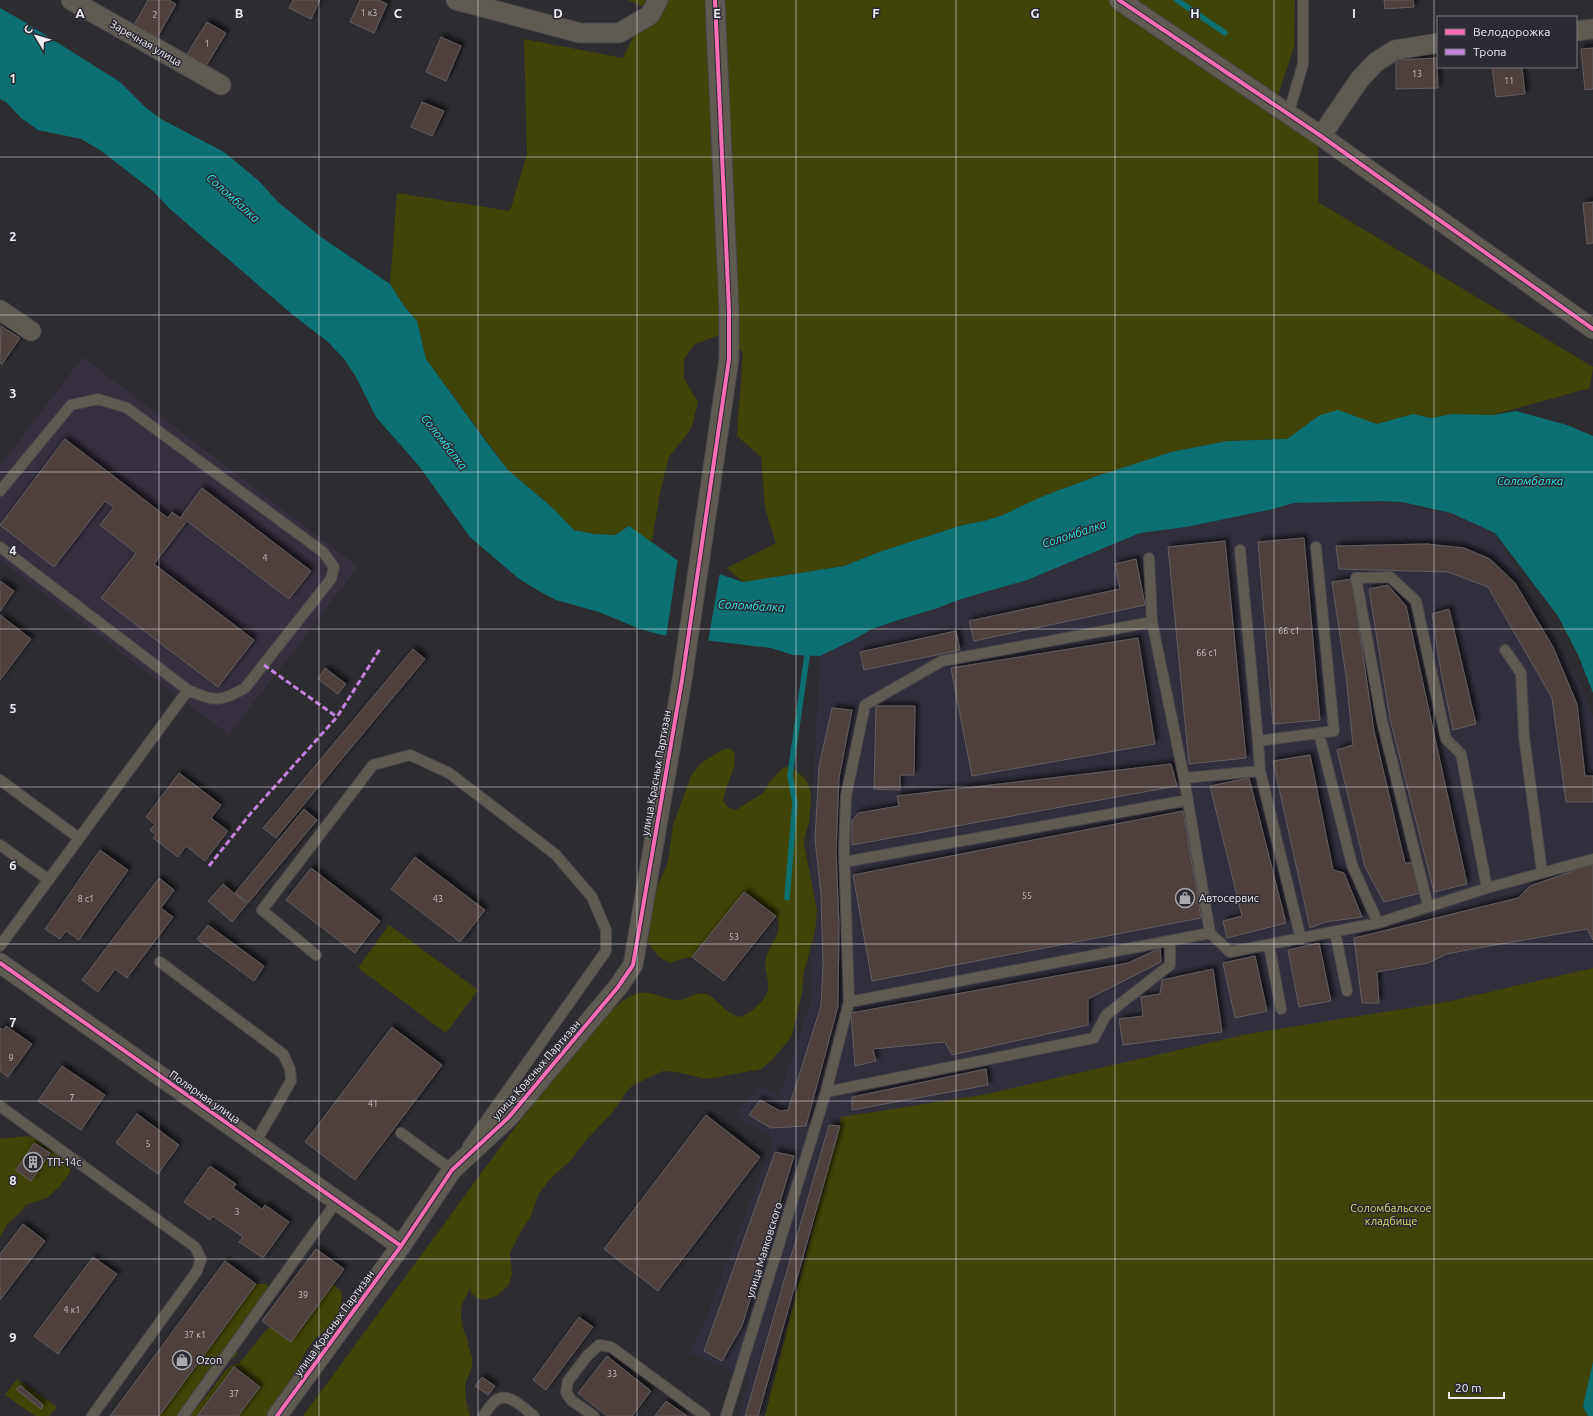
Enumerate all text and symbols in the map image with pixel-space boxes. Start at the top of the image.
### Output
text: A [75,6,85,20]
text: B [235,6,244,20]
text: C [394,6,403,20]
text: D [553,6,563,20]
text: E [713,6,721,20]
text: F [872,6,880,20]
text: G [1031,6,1040,20]
text: H [1190,6,1200,20]
text: I [1352,6,1356,20]
house number: 1 к3 [361,8,377,18]
house number: 2 [152,10,158,20]
north arrow [16,16,56,56]
legend [1437,16,1577,68]
street label: Заречная улица [108,18,184,68]
text: С [21,23,35,36]
text: Велодорожка [1473,25,1550,38]
house number: 1 [204,39,210,49]
text: Тропа [1473,45,1506,58]
house number: 13 [1412,69,1422,79]
text: 1 [9,71,17,85]
house number: 11 [1504,76,1514,86]
water label: Соломбалка [204,170,263,225]
text: 2 [9,229,17,243]
text: 3 [9,386,17,400]
water label: Соломбалка [419,411,470,472]
water label: Соломбалка [1497,474,1564,487]
water label: Соломбалка [1040,517,1108,550]
text: 4 [9,543,17,557]
house number: 4 [262,553,268,563]
water label: Соломбалка [717,597,785,614]
house number: 66 с1 [1278,626,1300,636]
house number: 66 с1 [1196,648,1218,658]
text: 5 [9,701,17,715]
street label: улица Красных Партизан [639,709,673,837]
text: 6 [9,858,17,872]
shop icon: Автосервис [1174,887,1196,909]
house number: 55 [1022,891,1032,901]
place label: Автосервис [1199,892,1259,904]
house number: 8 с1 [78,894,94,904]
house number: 43 [433,894,443,904]
house number: 53 [729,932,739,942]
text: 7 [9,1015,17,1029]
street label: улица Красных Партизан [490,1018,582,1122]
house number: 9 [8,1053,14,1063]
street label: Полярная улица [167,1068,243,1126]
house number: 7 [69,1093,75,1103]
house number: 41 [368,1099,378,1109]
house number: 5 [145,1139,151,1149]
building icon: ТП-14с [22,1151,44,1173]
place label: ТП-14с [47,1156,81,1168]
text: 8 [9,1173,17,1187]
street label: улица Маяковского [744,1201,784,1299]
park label: Соломбальское кладбище [1350,1202,1432,1227]
house number: 3 [234,1207,240,1217]
street label: улица Красных Партизан [292,1268,376,1378]
house number: 39 [298,1290,308,1300]
house number: 4 к1 [64,1305,80,1315]
text: 9 [9,1330,17,1344]
house number: 37 к1 [184,1330,206,1340]
shop icon: Ozon [171,1349,193,1371]
place label: Ozon [196,1354,222,1366]
house number: 33 [607,1369,617,1379]
scale bar [1449,1374,1504,1400]
text: 20 m [1455,1381,1482,1394]
house number: 37 [229,1389,239,1399]

